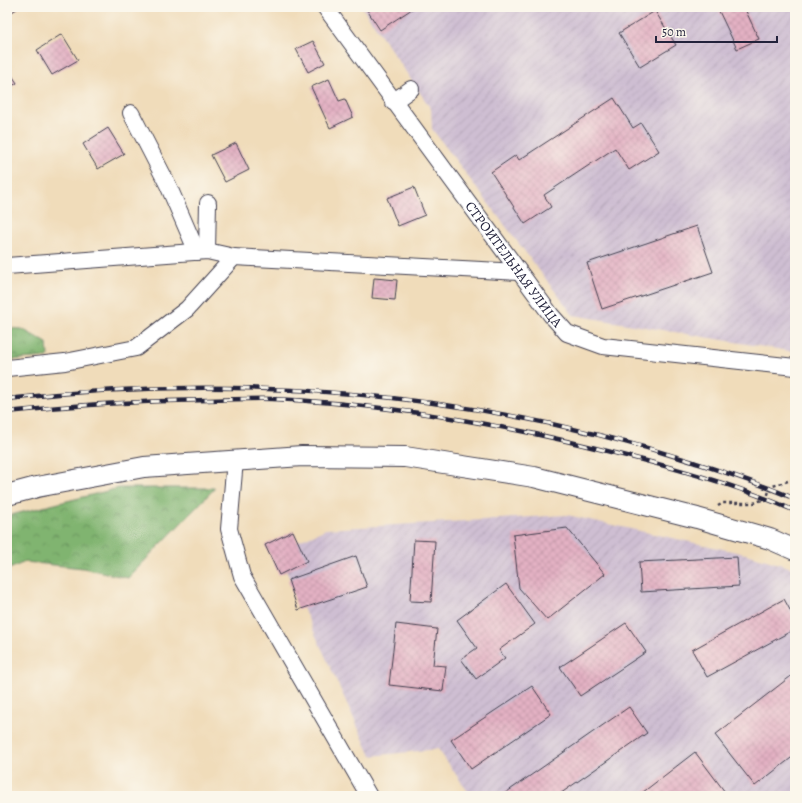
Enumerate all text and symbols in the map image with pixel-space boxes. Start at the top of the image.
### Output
scale bar [656,18,777,44]
text: 50 m [662,24,686,40]
street label: СТРОИТЕЛЬНАЯ УЛИЦА [461,197,567,332]

